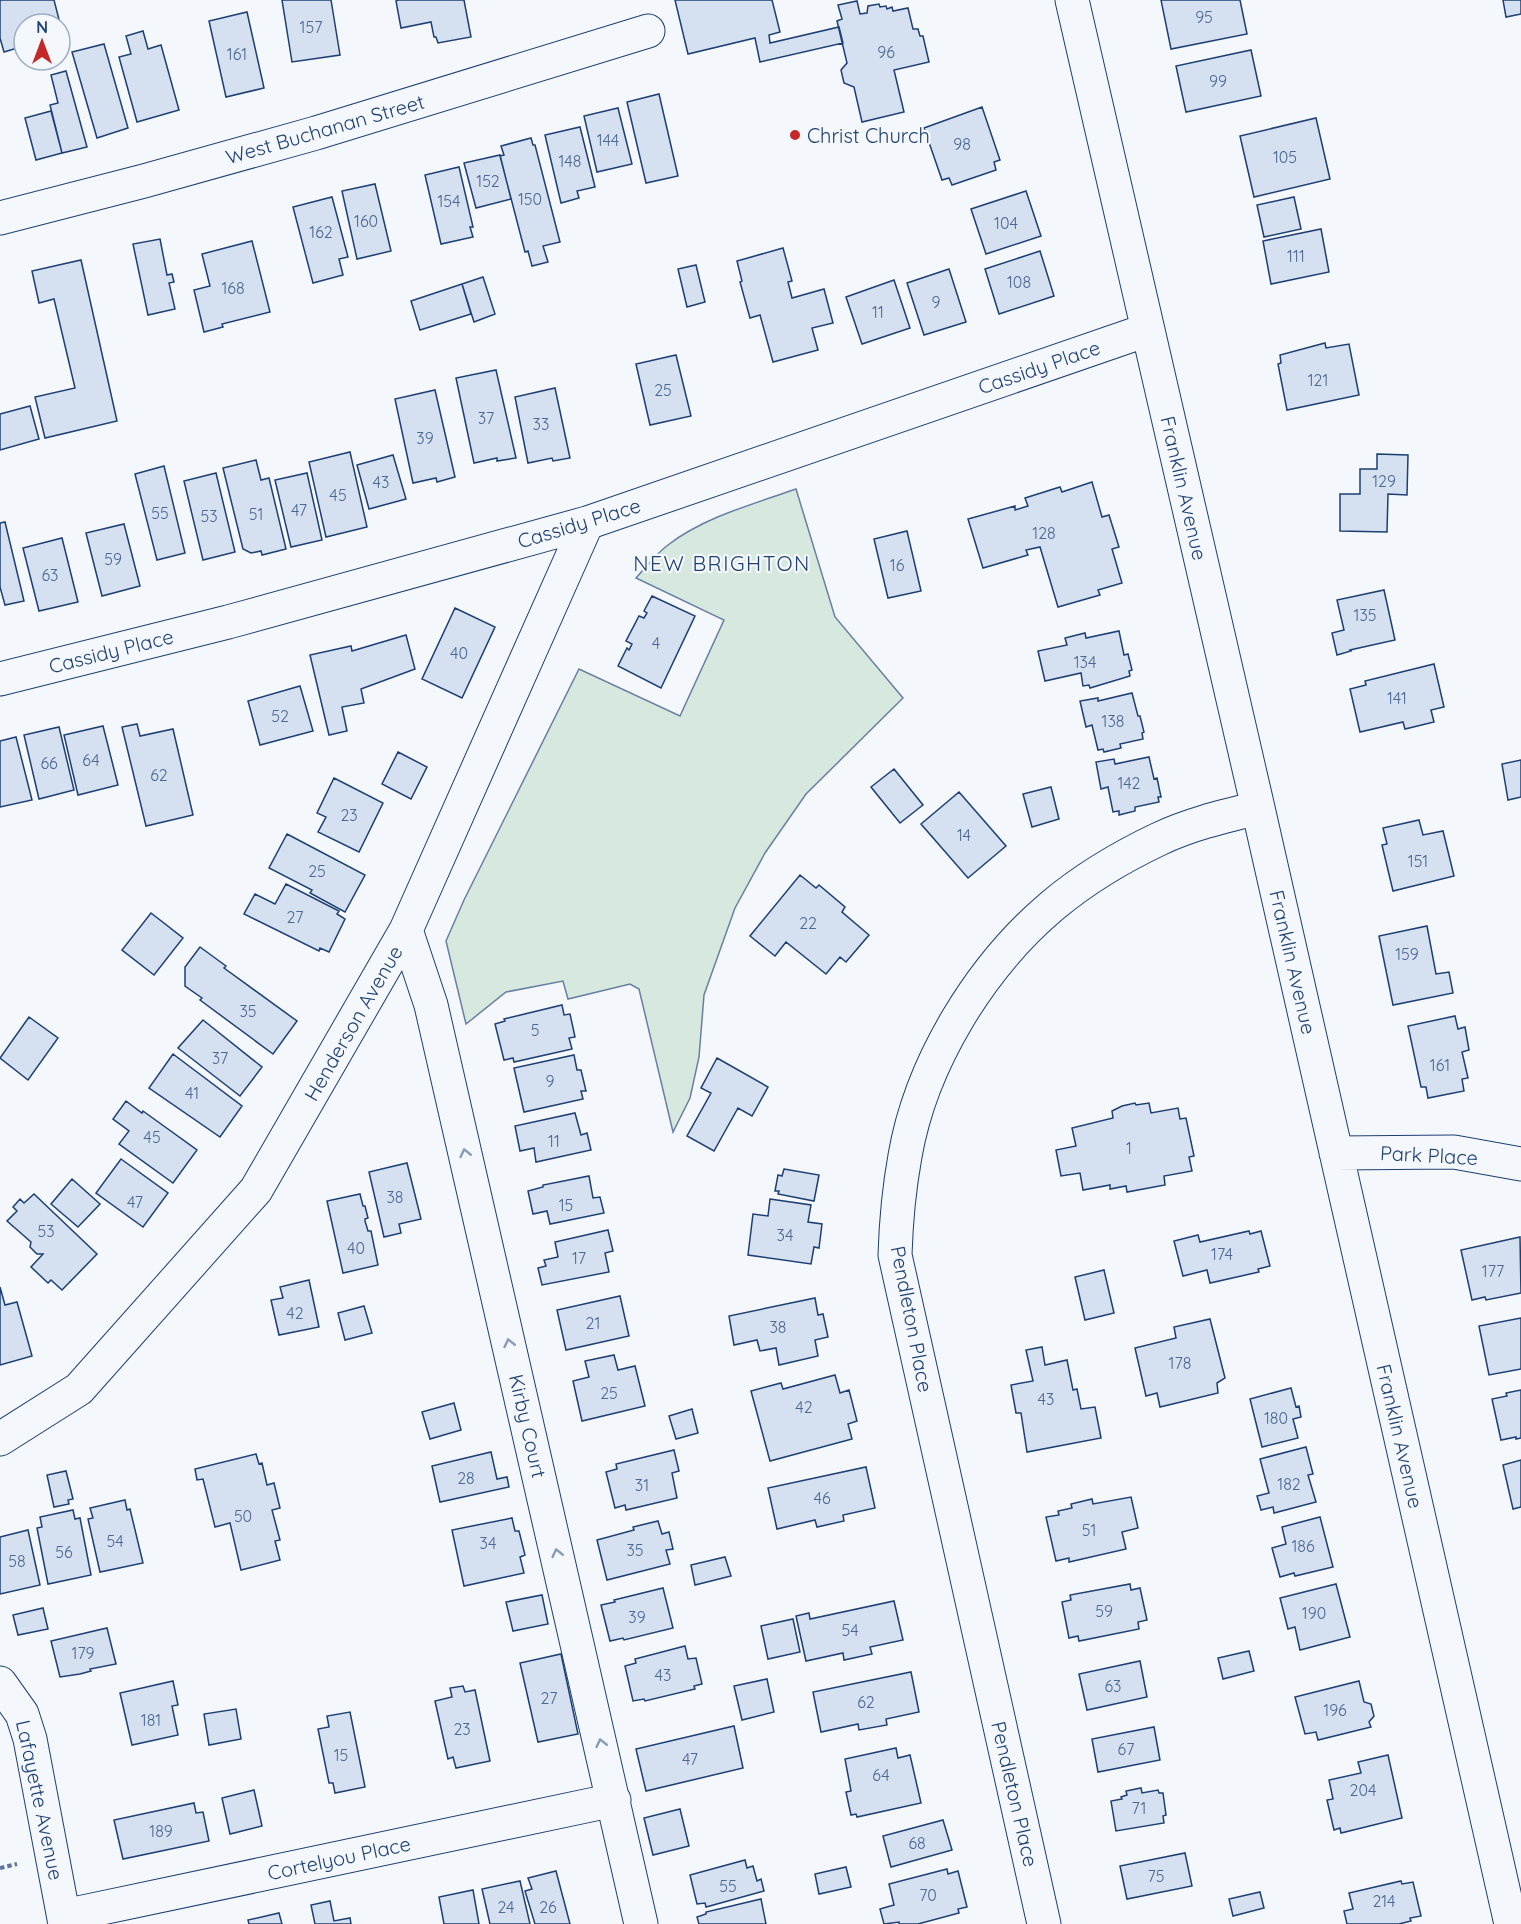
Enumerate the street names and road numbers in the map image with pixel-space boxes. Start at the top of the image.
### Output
street label: West Buchanan Street [223,89,427,169]
street label: Cassidy Place [975,334,1103,400]
street label: Franklin Avenue [1155,413,1213,563]
street label: Cassidy Place [514,492,644,554]
street label: Cassidy Place [46,623,176,679]
street label: Franklin Avenue [1264,887,1322,1037]
street label: Henderson Avenue [298,941,408,1105]
street label: Park Place [1379,1140,1479,1170]
street label: Pendleton Place [886,1244,938,1394]
street label: Franklin Avenue [1371,1361,1429,1511]
street label: Kirby Court [504,1372,552,1480]
street label: Lafayette Avenue [11,1718,69,1882]
street label: Pendleton Place [986,1719,1044,1869]
street label: Cortelyou Place [265,1831,413,1885]

